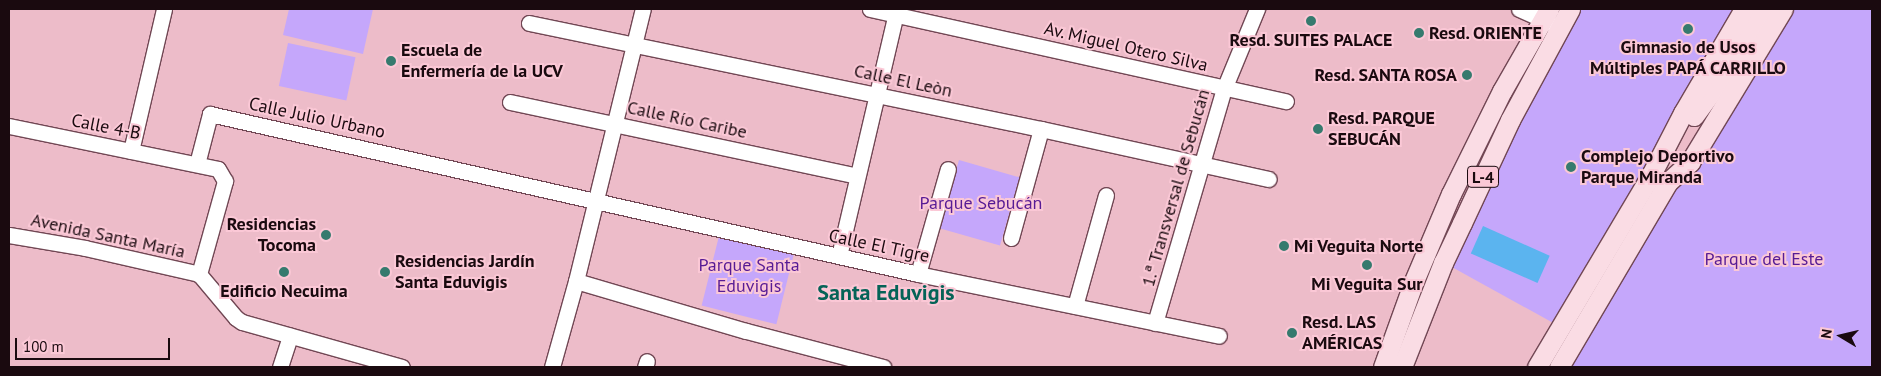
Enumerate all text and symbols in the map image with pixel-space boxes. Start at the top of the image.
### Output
marker: Resd. SUITES PALACE [1305,15,1317,27]
street label: Av. Miguel Otero Silva [1041,17,1211,77]
place label: Resd. ORIENTE [1429,22,1543,44]
marker: Gimnasio de Usos Múltiples PAPÁ CARRILLO [1682,23,1694,35]
marker: Resd. ORIENTE [1413,27,1425,39]
place label: Resd. SUITES PALACE [1229,29,1393,51]
place label: Gimnasio de Usos Múltiples PAPÁ CARRILLO [1590,37,1786,80]
place label: Escuela de Enfermería de la UCV [401,40,563,82]
marker: Escuela de Enfermería de la UCV [385,55,397,67]
street label: Calle El Leòn [852,60,954,102]
place label: Resd. SANTA ROSA [1312,64,1457,86]
marker: Resd. SANTA ROSA [1461,69,1473,81]
street label: 1.ª Transversal de Sebucán [1137,87,1215,289]
street label: Calle Julio Urbano [247,93,387,143]
street label: Calle Río Caribe [625,97,749,143]
place label: Resd. PARQUE SEBUCÁN [1328,108,1436,150]
street label: Calle 4-B [70,110,142,144]
marker: Resd. PARQUE SEBUCÁN [1312,123,1324,135]
place label: Complejo Deportivo Parque Miranda [1581,146,1734,188]
marker: Complejo Deportivo Parque Miranda [1565,161,1577,173]
road number: L-4 [1467,163,1499,190]
park label: Parque Sebucán [920,192,1042,214]
street label: Avenida Santa María [29,209,187,263]
place label: Residencias Tocoma [227,214,316,256]
street label: Calle El Tigre [826,225,932,267]
marker: Residencias Tocoma [320,229,332,241]
place label: Mi Veguita Norte [1294,235,1424,257]
marker: Mi Veguita Norte [1278,240,1290,252]
park label: Parque del Este [1705,248,1823,270]
place label: Residencias Jardín Santa Eduvigis [395,251,535,294]
park label: Parque Santa Eduvigis [698,255,800,298]
marker: Mi Veguita Sur [1361,259,1373,271]
marker: Edificio Necuima [278,266,290,278]
marker: Residencias Jardín Santa Eduvigis [379,266,391,278]
place label: Mi Veguita Sur [1311,273,1423,295]
place label: Edificio Necuima [220,280,348,302]
district label: Santa Eduvigis [817,280,955,306]
north arrow [1816,311,1866,361]
place label: Resd. LAS AMÉRICAS [1302,312,1382,354]
marker: Resd. LAS AMÉRICAS [1286,327,1298,339]
scale bar [18,328,172,360]
text: N [1817,328,1836,340]
text: 100 m [23,337,64,356]

